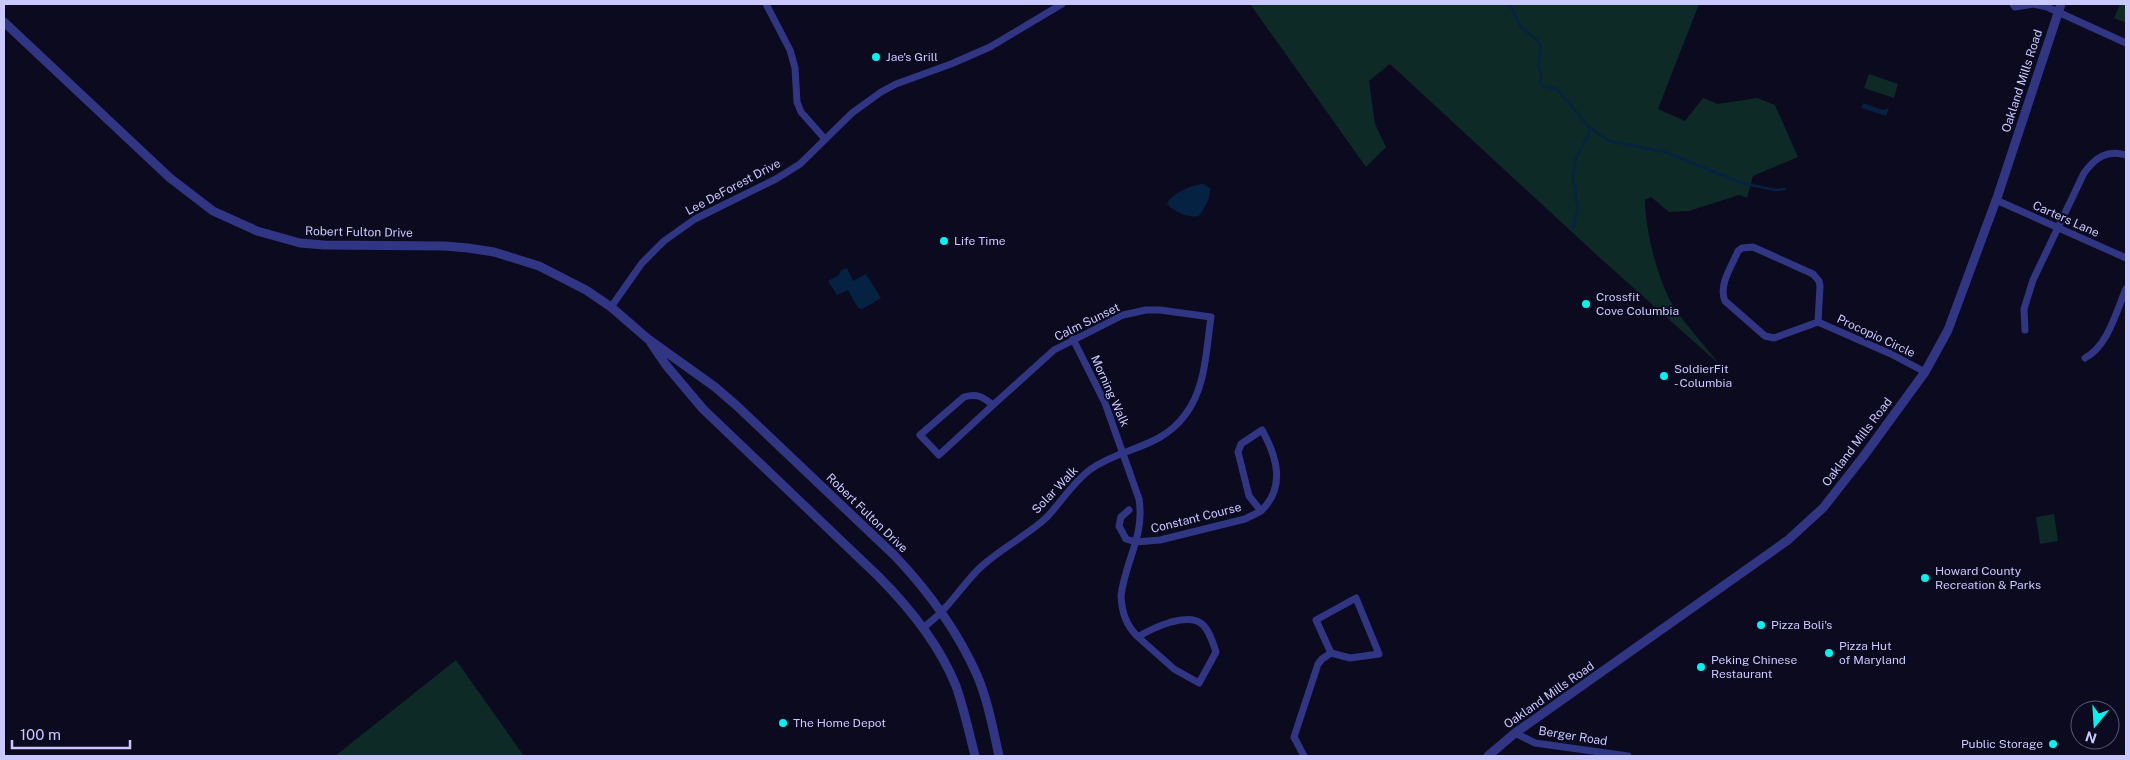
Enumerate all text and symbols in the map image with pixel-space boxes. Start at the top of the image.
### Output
street label: Oakland Mills Road [1999,28,2045,134]
place label: Jae's Grill [886,50,938,64]
marker: Jae's Grill [870,51,882,63]
street label: Lee DeForest Drive [683,156,783,218]
street label: Carters Lane [2031,198,2102,240]
street label: Robert Fulton Drive [305,224,413,240]
place label: Life Time [954,234,1006,248]
marker: Life Time [938,235,950,247]
place label: Crossfit Cove Columbia [1596,290,1679,318]
marker: Crossfit Cove Columbia [1580,298,1592,310]
street label: Calm Sunset [1052,300,1122,344]
street label: Procopio Circle [1835,312,1917,360]
street label: Morning Walk [1088,353,1132,429]
place label: SoldierFit - Columbia [1674,362,1732,390]
marker: SoldierFit - Columbia [1658,370,1670,382]
street label: Oakland Mills Road [1819,395,1895,489]
street label: Solar Walk [1029,463,1081,517]
street label: Robert Fulton Drive [823,471,911,556]
street label: Constant Course [1149,500,1243,536]
place label: Howard County Recreation & Parks [1935,564,2041,592]
marker: Howard County Recreation & Parks [1919,572,1931,584]
place label: Pizza Boli's [1771,618,1832,632]
marker: Pizza Boli's [1755,619,1767,631]
place label: Pizza Hut of Maryland [1839,639,1906,667]
marker: Pizza Hut of Maryland [1823,647,1835,659]
place label: Peking Chinese Restaurant [1711,653,1797,681]
street label: Oakland Mills Road [1501,659,1597,731]
marker: Peking Chinese Restaurant [1695,661,1707,673]
north arrow [2070,700,2120,750]
place label: The Home Depot [793,716,886,730]
marker: The Home Depot [777,717,789,729]
scale bar [12,718,130,750]
street label: Berger Road [1538,724,1608,748]
text: 100 m [20,726,61,743]
text: N [2083,728,2099,747]
place label: Public Storage [1961,737,2043,751]
marker: Public Storage [2047,738,2059,750]

